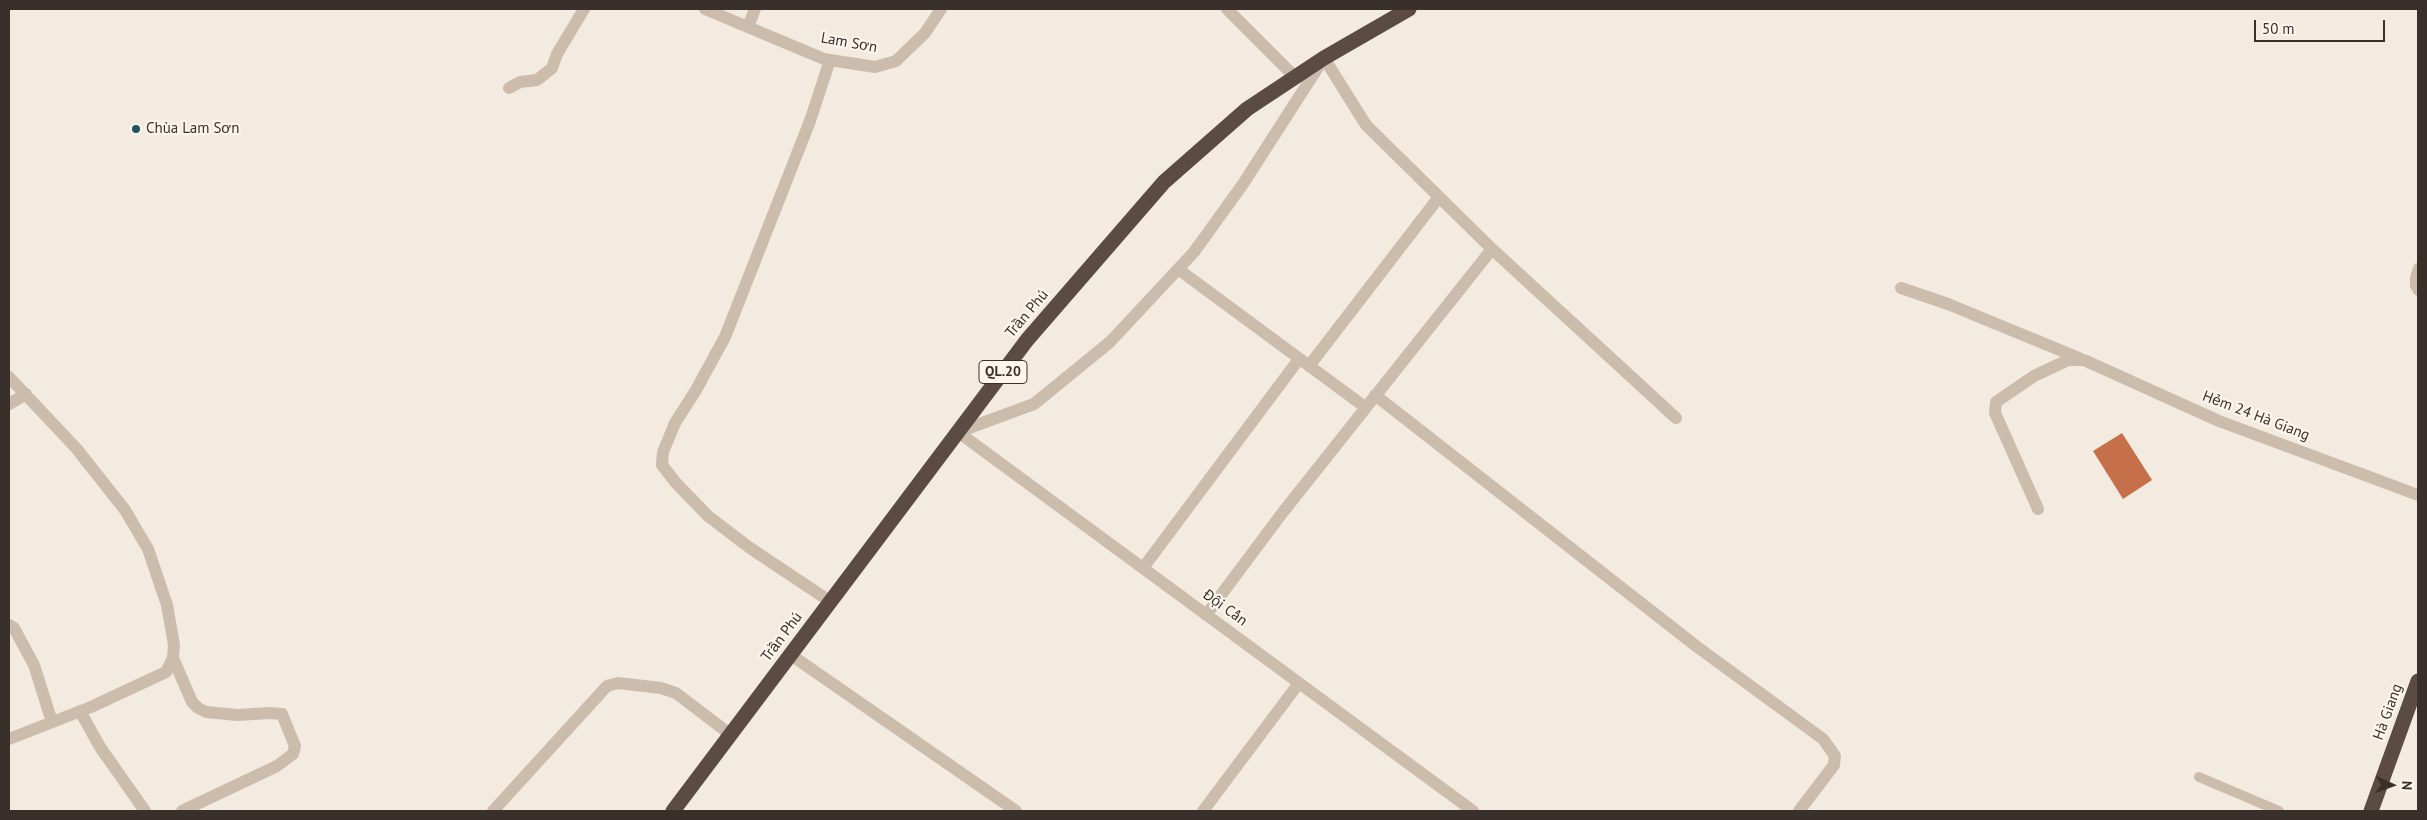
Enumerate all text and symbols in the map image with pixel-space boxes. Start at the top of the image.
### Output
scale bar [2257,10,2388,42]
text: 50 m [2262,19,2295,38]
street label: Lam Sơn [819,29,879,57]
place label: Chùa Lam Sơn [146,120,239,138]
marker: Chùa Lam Sơn [130,123,142,135]
street label: Trần Phú [1002,286,1052,342]
road number: QL.20 [979,361,1027,384]
street label: Hẻm 24 Hà Giang [2200,387,2312,445]
street label: Đội Cấn [1199,586,1251,630]
street label: Trần Phú [758,609,806,665]
street label: Hà Giang [2370,681,2406,743]
north arrow [2367,760,2417,810]
text: N [2398,781,2416,790]

